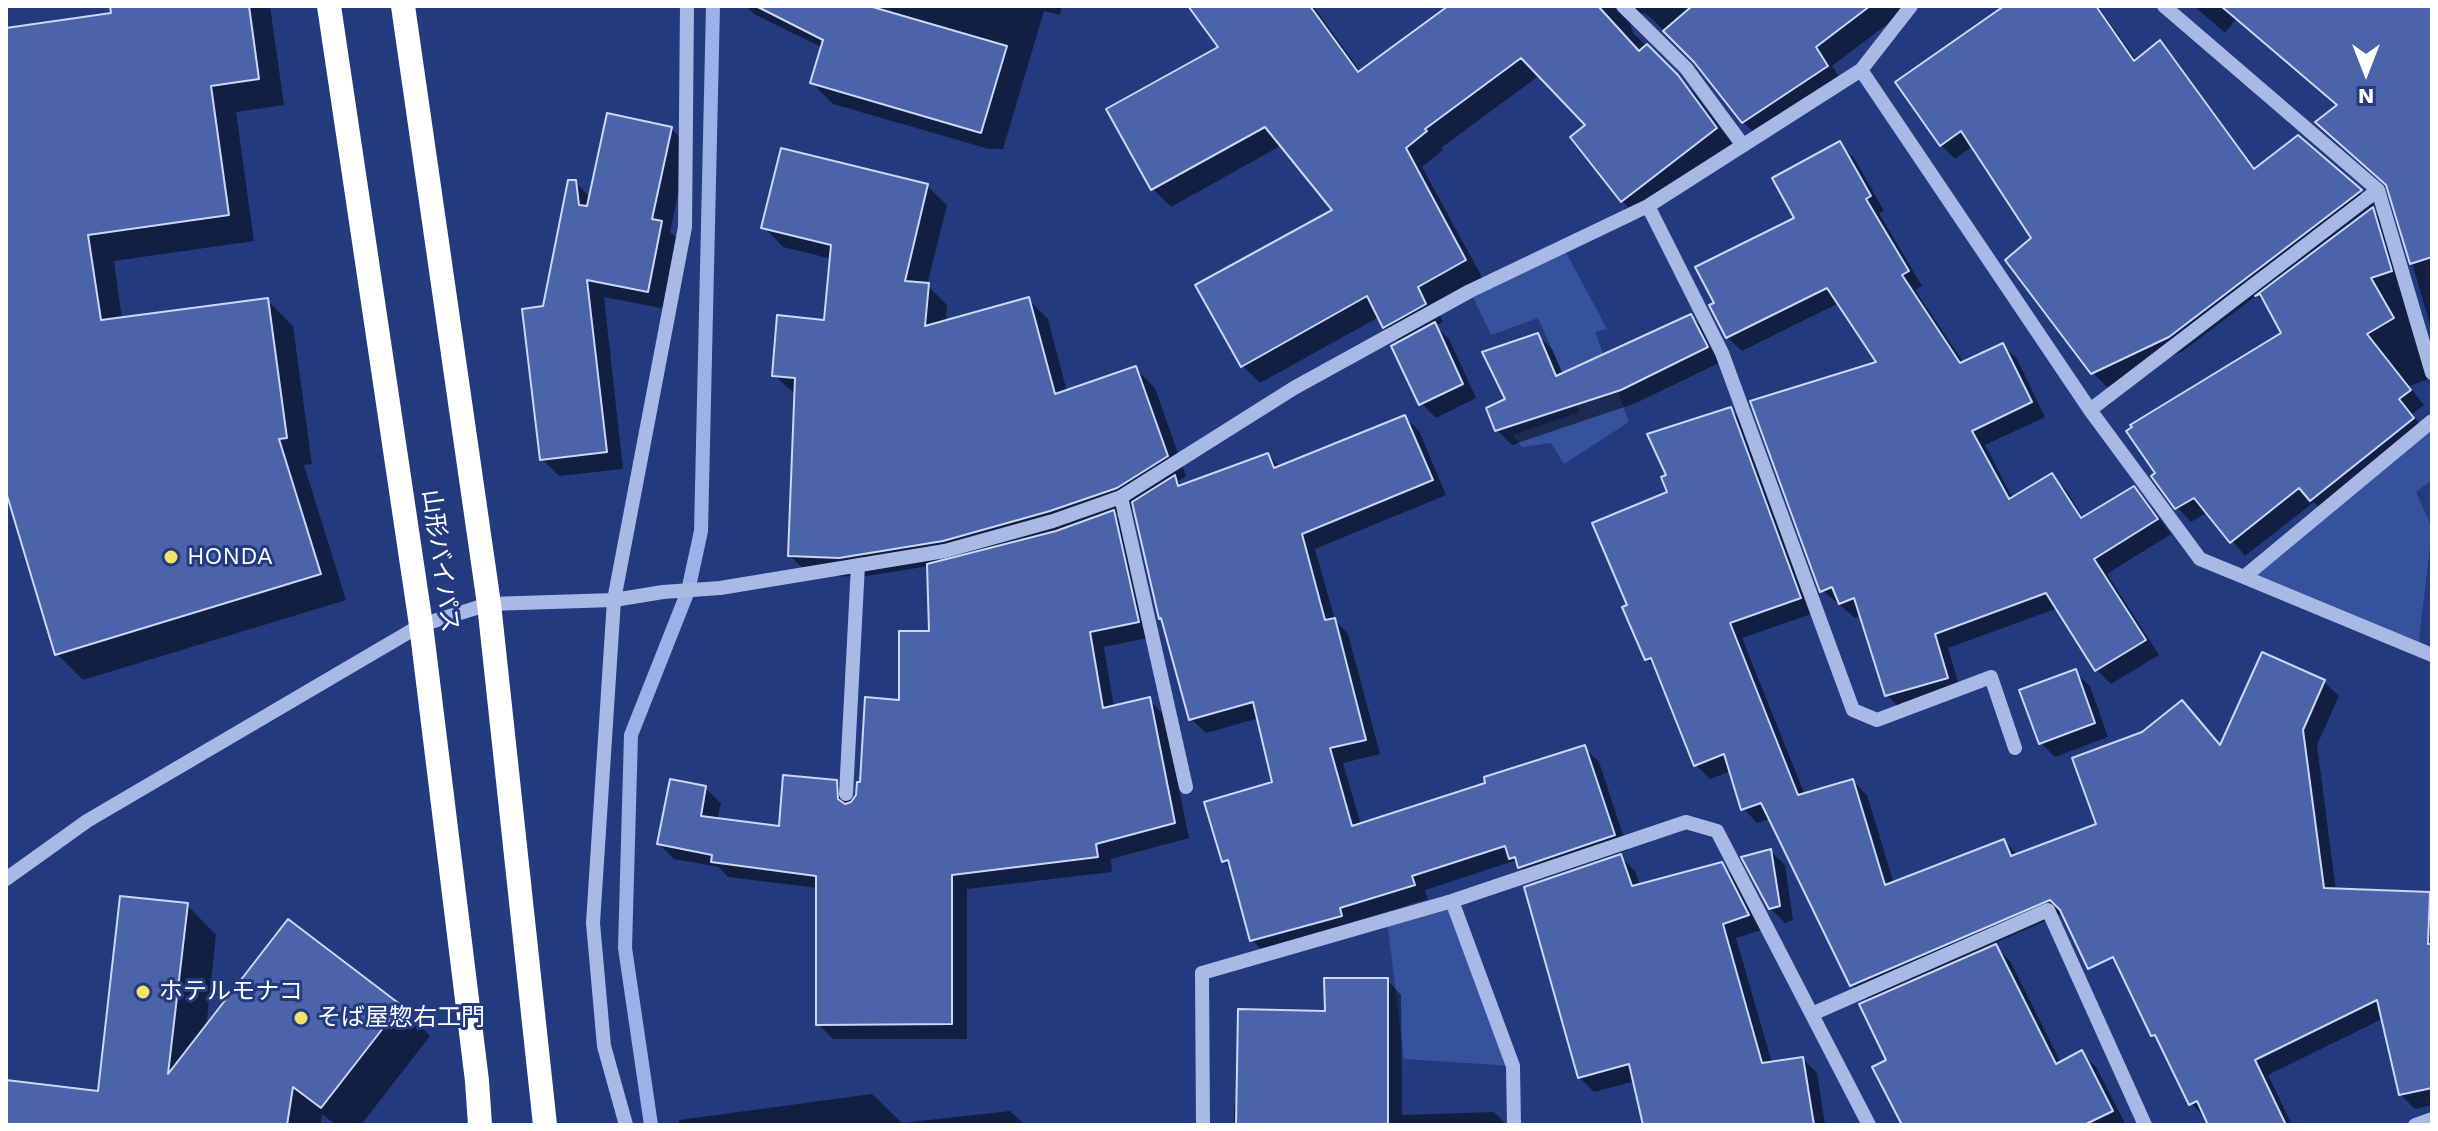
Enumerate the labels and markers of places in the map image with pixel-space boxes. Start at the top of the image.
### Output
place label: HONDA [187,543,273,571]
marker: HONDA [162,548,180,566]
place label: ホテルモナコ [159,978,303,1006]
marker: ホテルモナコ [134,983,152,1001]
place label: そば屋惣右工門 [317,1004,485,1032]
marker: そば屋惣右工門 [292,1009,310,1027]

